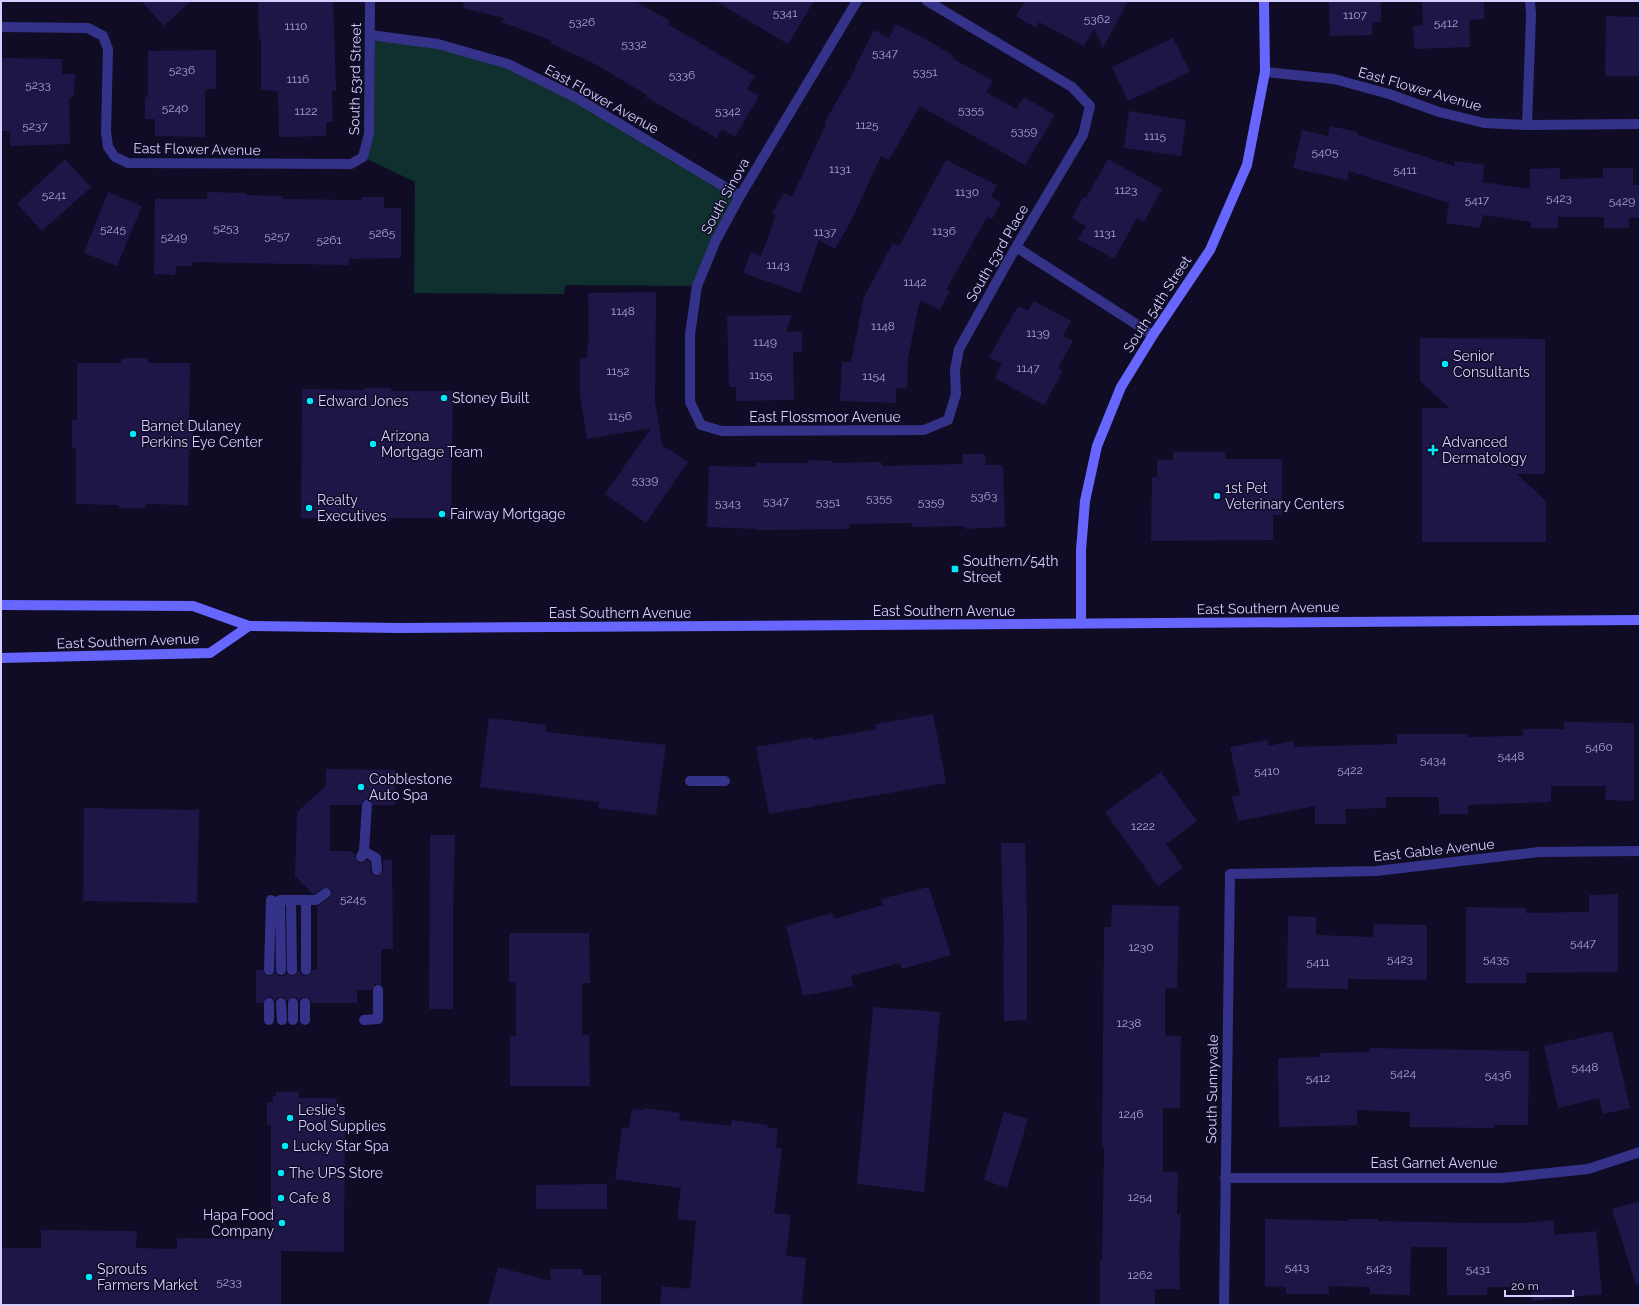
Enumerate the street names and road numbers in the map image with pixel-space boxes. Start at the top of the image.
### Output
street label: South 53rd Street [346,22,364,135]
street label: East Flower Avenue [542,61,662,137]
street label: East Flower Avenue [1357,64,1483,114]
street label: East Flower Avenue [133,140,261,158]
street label: South Sinova [698,155,752,237]
street label: South 53rd Place [963,202,1031,304]
street label: South 54th Street [1120,252,1194,355]
street label: East Flossmoor Avenue [749,409,901,425]
street label: East Southern Avenue [1197,599,1339,617]
street label: East Southern Avenue [873,603,1015,619]
street label: East Southern Avenue [549,605,691,621]
street label: East Southern Avenue [56,631,200,651]
street label: East Gable Avenue [1373,836,1495,864]
street label: South Sunnyvale [1203,1034,1221,1144]
street label: East Garnet Avenue [1371,1155,1497,1171]

